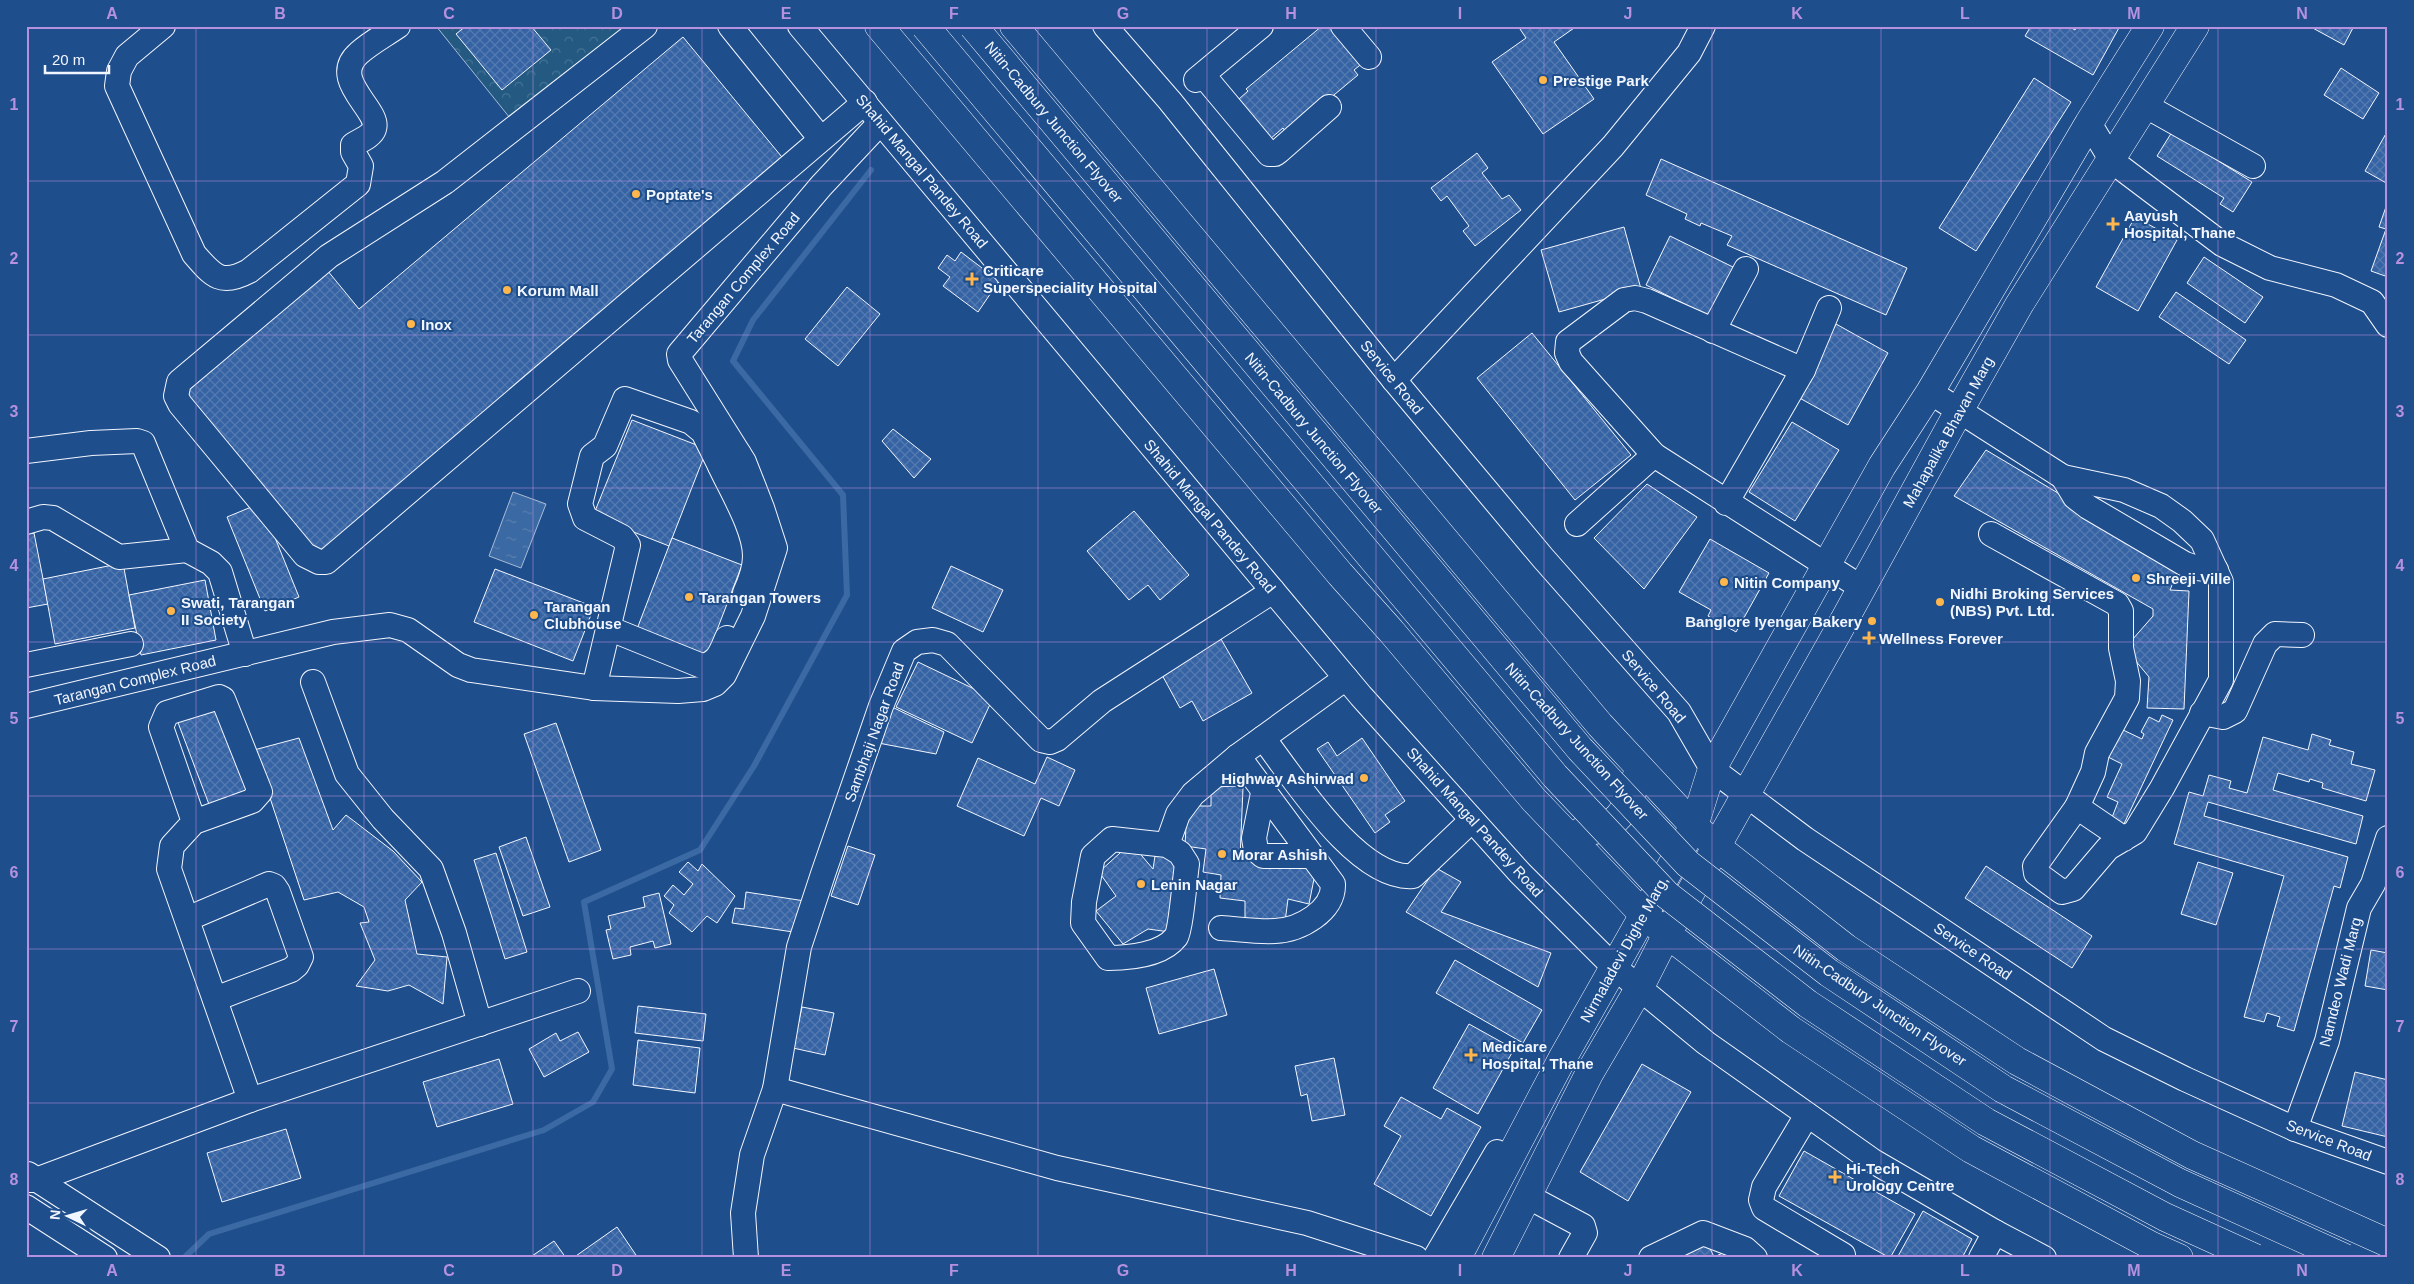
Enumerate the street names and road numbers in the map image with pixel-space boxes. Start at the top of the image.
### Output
street label: Nitin-Cadbury Junction Flyover [982,38,1126,206]
street label: Shahid Mangal Pandey Road [853,91,991,251]
street label: Tarangan Complex Road [683,209,803,347]
street label: Service Road [1357,337,1427,417]
street label: Nitin-Cadbury Junction Flyover [1242,349,1386,517]
street label: Mahapalika Bhavan Marg [1899,353,1997,511]
street label: Shahid Mangal Pandey Road [1141,436,1279,596]
street label: Service Road [1619,646,1689,726]
street label: Tarangan Complex Road [52,652,218,708]
street label: Nitin-Cadbury Junction Flyover [1502,659,1652,823]
street label: Sambhaji Nagar Road [841,660,907,804]
street label: Shahid Mangal Pandey Road [1403,744,1547,900]
street label: Nirmaladevi Dighe Marg, [1577,873,1671,1025]
street label: Namdeo Wadi Marg [2316,916,2364,1048]
street label: Service Road [1931,919,2015,983]
street label: Nitin-Cadbury Junction Flyover [1790,941,1970,1069]
street label: Service Road [2284,1116,2374,1164]

